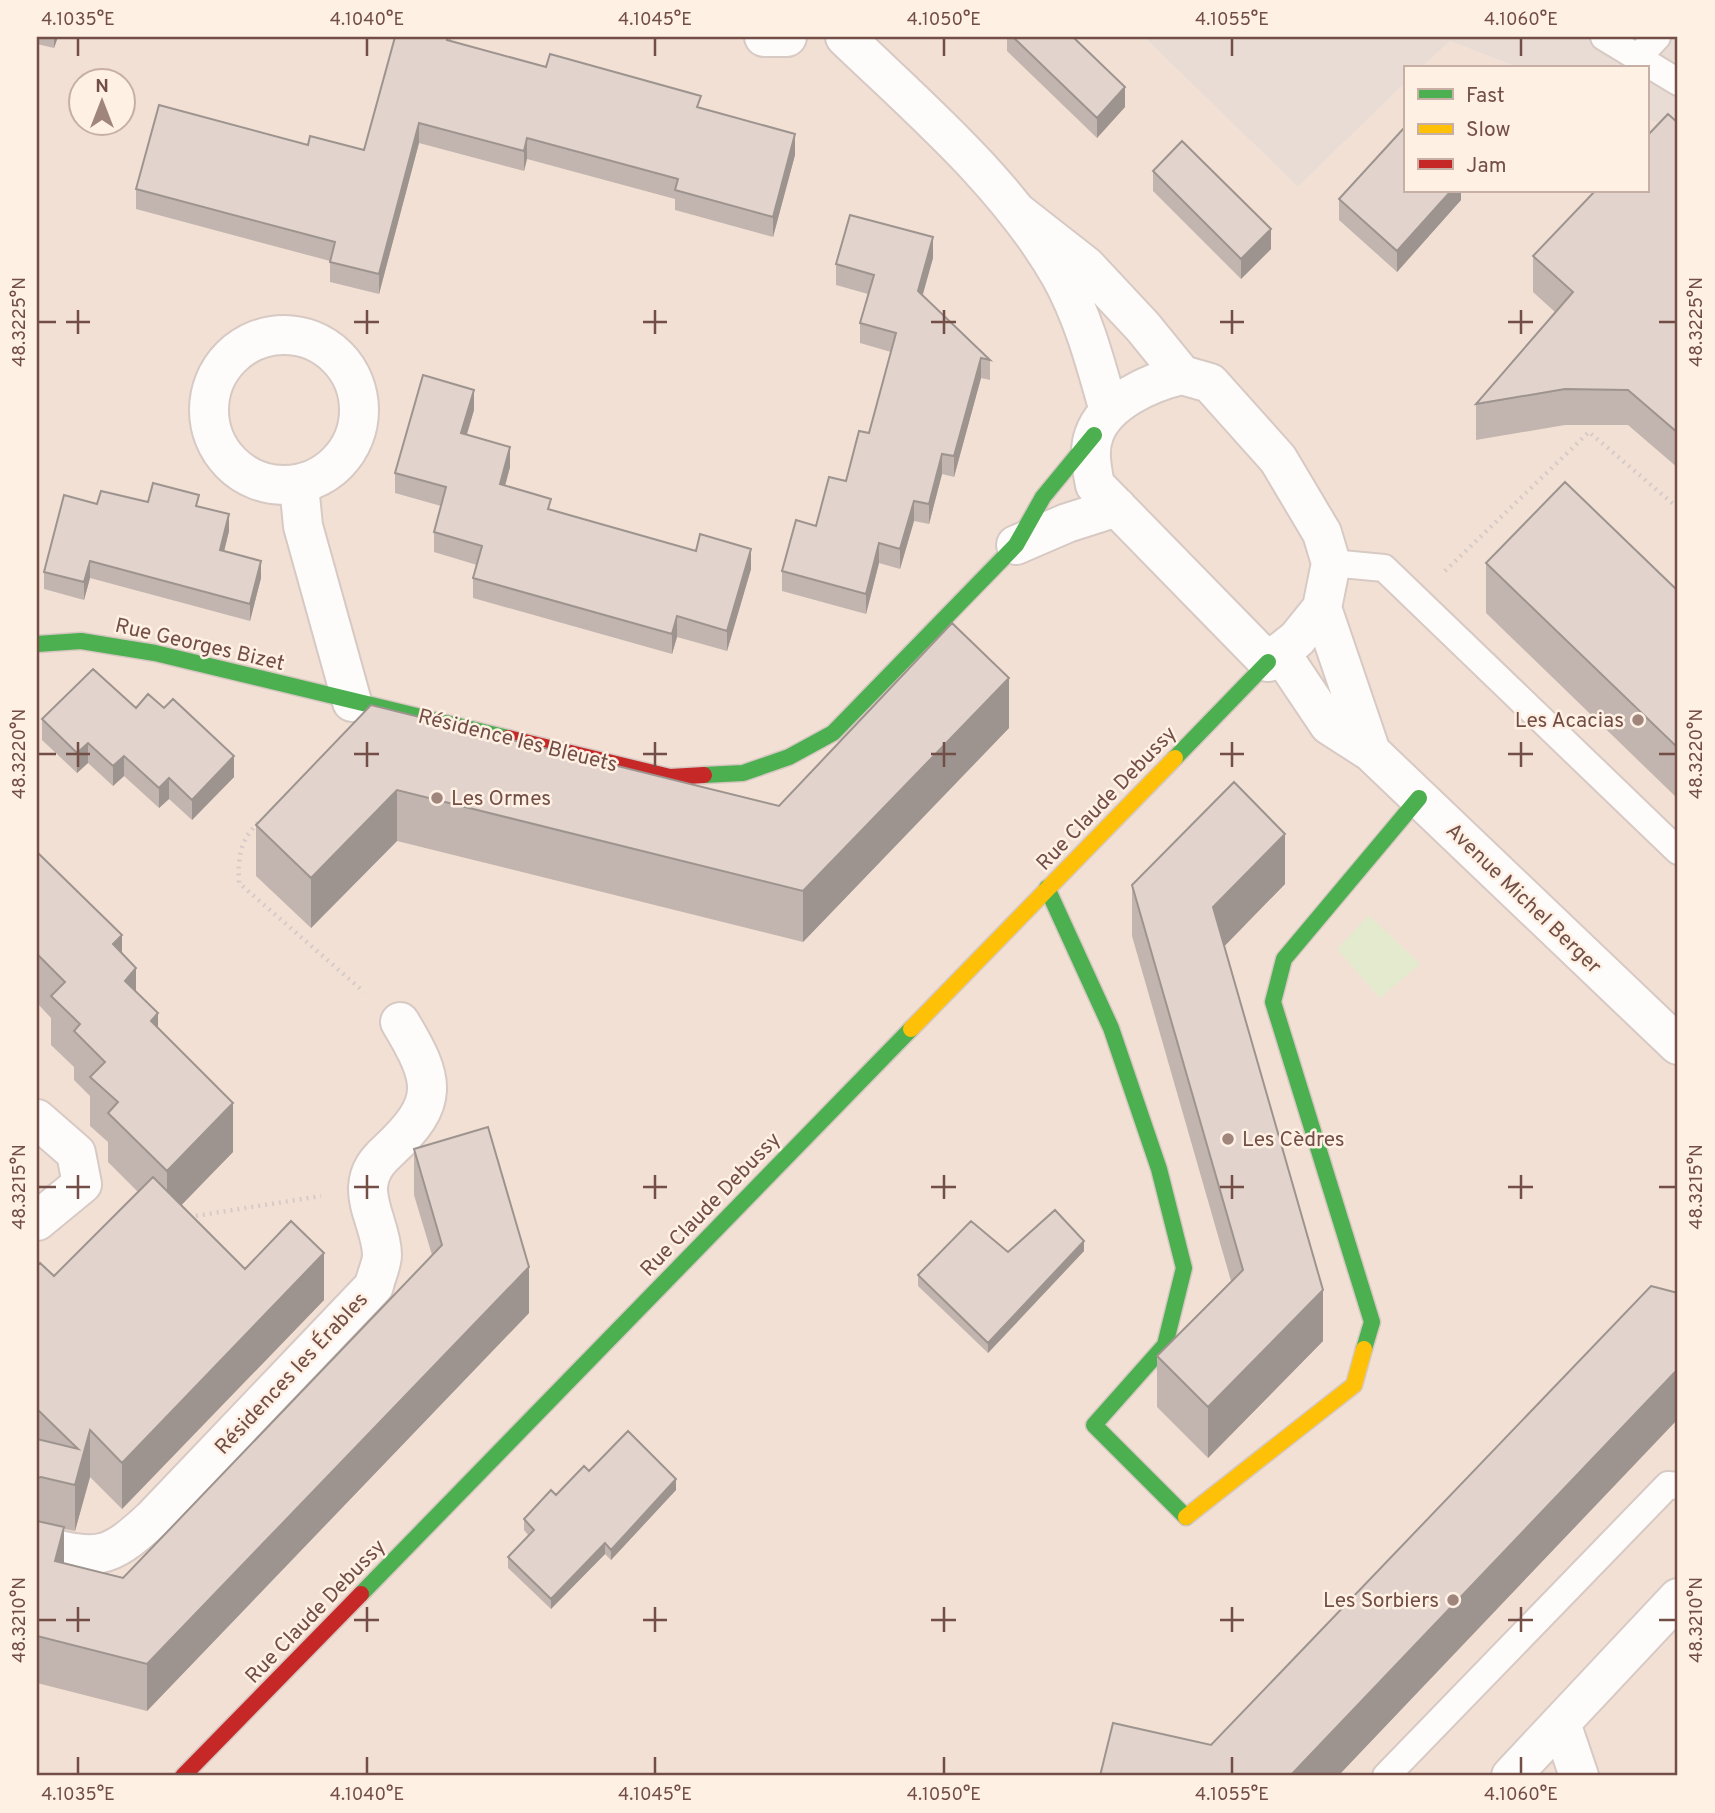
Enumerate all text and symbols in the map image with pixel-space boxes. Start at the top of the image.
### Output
text: 4.1035°E [41,9,115,32]
text: 4.1040°E [330,9,404,32]
text: 4.1045°E [618,9,692,32]
text: 4.1050°E [907,9,981,32]
text: 4.1055°E [1195,9,1269,32]
text: 4.1060°E [1484,9,1558,32]
north arrow [66,66,136,136]
legend [1404,66,1648,192]
text: N [95,75,109,99]
text: Fast [1466,83,1505,110]
text: Slow [1466,117,1511,144]
text: Jam [1466,153,1507,180]
text: 48.3225°N [9,277,32,367]
text: 48.3225°N [1686,277,1709,367]
street label: Rue Georges Bizet [112,613,287,678]
street label: Résidence les Bleuets [415,704,620,779]
place label: Les Acacias [1515,708,1624,735]
text: 48.3220°N [9,709,32,799]
text: 48.3220°N [1686,709,1709,799]
marker: Les Acacias [1630,712,1646,728]
street label: Rue Claude Debussy [1031,721,1183,877]
place label: Les Ormes [451,786,551,813]
marker: Les Ormes [429,790,445,806]
street label: Avenue Michel Berger [1439,818,1607,980]
street label: Rue Claude Debussy [635,1127,787,1283]
place label: Les Cèdres [1242,1127,1345,1154]
marker: Les Cèdres [1220,1131,1236,1147]
text: 48.3215°N [9,1144,32,1230]
text: 48.3215°N [1686,1144,1709,1230]
street label: Résidences les Érables [209,1286,375,1461]
street label: Rue Claude Debussy [240,1534,392,1690]
text: 48.3210°N [9,1577,32,1663]
text: 48.3210°N [1686,1577,1709,1663]
place label: Les Sorbiers [1323,1588,1439,1615]
marker: Les Sorbiers [1445,1592,1461,1608]
text: 4.1035°E [41,1784,115,1807]
text: 4.1040°E [330,1784,404,1807]
text: 4.1045°E [618,1784,692,1807]
text: 4.1050°E [907,1784,981,1807]
text: 4.1055°E [1195,1784,1269,1807]
text: 4.1060°E [1484,1784,1558,1807]

